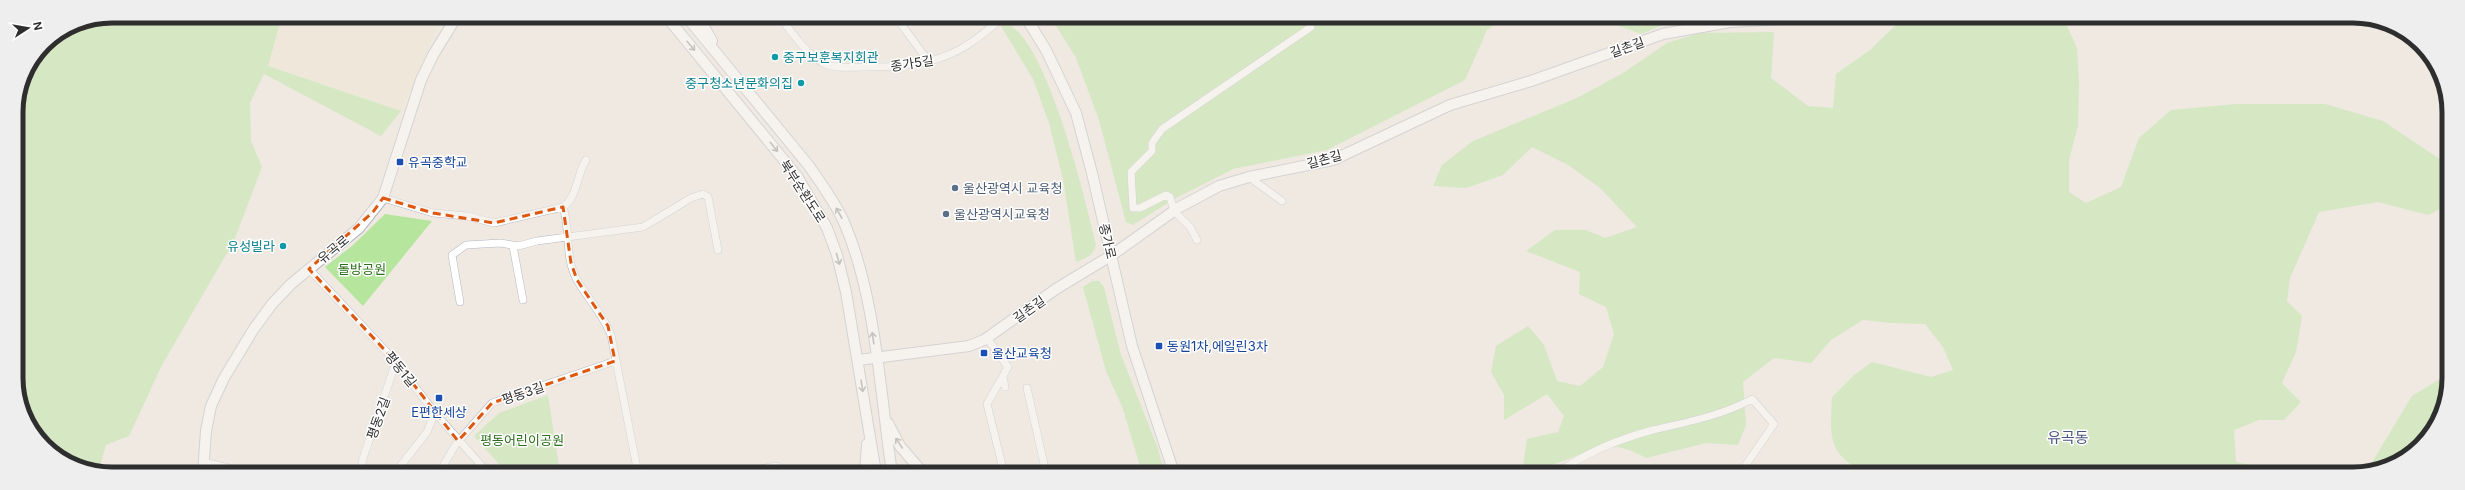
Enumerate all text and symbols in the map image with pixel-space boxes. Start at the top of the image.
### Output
north arrow [8,8,48,48]
text: N [30,20,46,31]
street label: 길촌길 [1607,33,1647,61]
one-way arrow [687,41,696,52]
place label: 중구보훈복지회관 [783,49,879,65]
marker: 중구보훈복지회관 [770,52,780,62]
street label: 종가5길 [889,52,935,74]
place label: 중구청소년문화의집 [685,75,793,91]
marker: 중구청소년문화의집 [796,78,806,88]
one-way arrow [769,141,778,152]
street label: 길촌길 [1305,146,1343,172]
place label: 유곡중학교 [408,154,468,170]
marker: 유곡중학교 [395,157,405,167]
street label: 북부순환도로 [777,157,829,225]
place label: 울산광역시 교육청 [963,180,1062,196]
marker: 울산광역시 교육청 [950,183,960,193]
place label: 울산광역시교육청 [954,206,1050,222]
one-way arrow [834,207,842,219]
marker: 울산광역시교육청 [941,209,951,219]
street label: 종가로 [1096,222,1120,260]
street label: 유곡로 [314,231,352,267]
place label: 유성빌라 [227,238,275,254]
marker: 유성빌라 [278,241,288,251]
one-way arrow [835,252,842,265]
park label: 돌방공원 [338,261,386,277]
street label: 길촌길 [1010,292,1048,326]
one-way arrow [869,332,877,345]
place label: 동원1차,에일린3차 [1167,338,1268,354]
marker: 동원1차,에일린3차 [1154,341,1164,351]
place label: 울산교육청 [992,345,1052,361]
street label: 평동1길 [382,348,420,390]
marker: 울산교육청 [979,348,989,358]
street label: 평동3길 [500,378,546,408]
one-way arrow [858,379,866,392]
marker: E편한세상 [434,393,444,403]
street label: 평동2길 [363,395,393,441]
place label: E편한세상 [411,404,467,420]
district label: 유곡동 [2047,428,2089,447]
park label: 평동어린이공원 [480,432,564,448]
one-way arrow [894,437,902,449]

